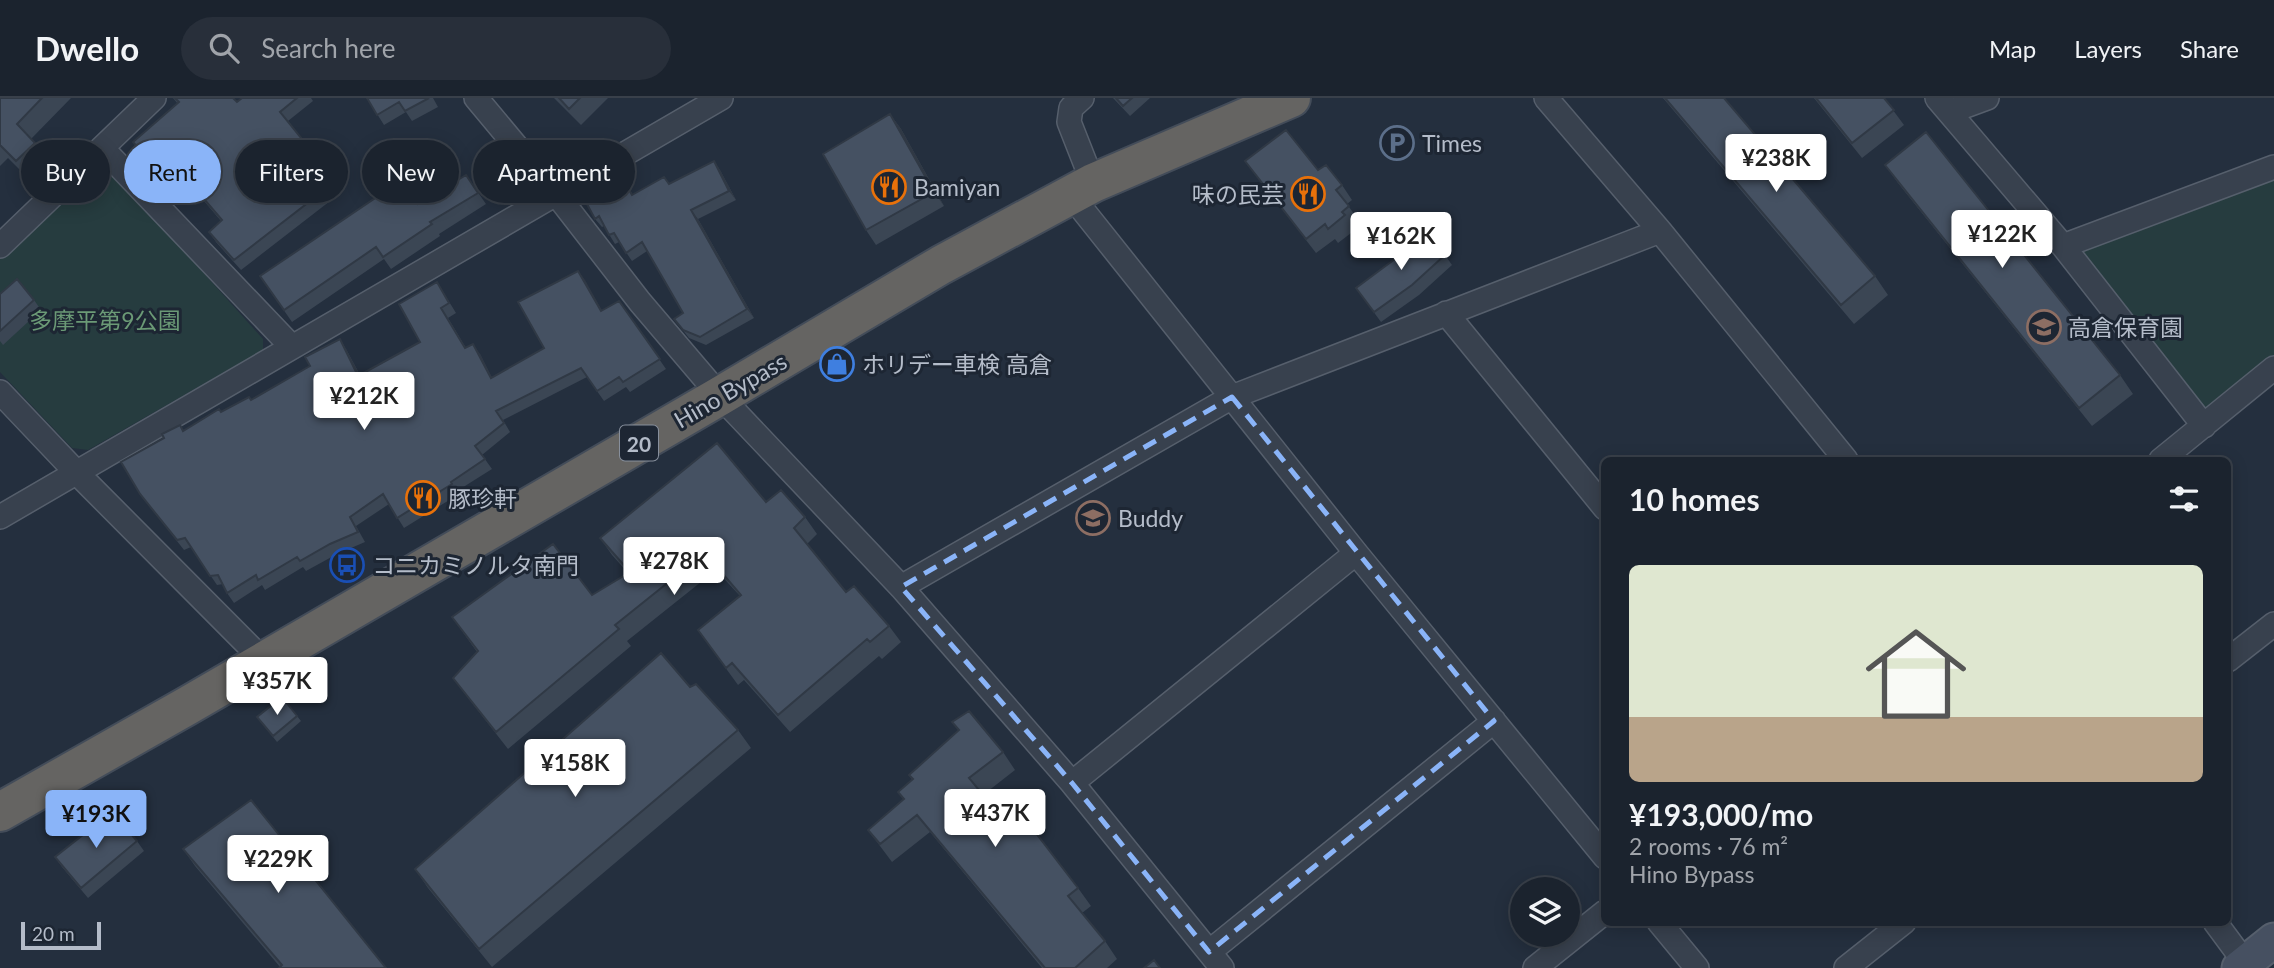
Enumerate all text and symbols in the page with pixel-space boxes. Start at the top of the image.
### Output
search box [181,17,671,80]
text: Dwello [35,28,139,68]
icon: search [205,29,243,67]
text: Search here [261,32,395,64]
text: Map [1989,34,2036,63]
text: Layers [2074,34,2142,63]
text: Share [2180,34,2239,63]
parking icon: Times [1378,124,1416,162]
place label: Times [1422,129,1482,157]
pin: ¥238K [1727,134,1825,194]
chip: Buy [21,140,110,203]
chip: Rent [124,140,221,203]
chip: Filters [235,140,348,203]
chip: New [362,140,459,203]
chip: Apartment [473,140,635,203]
text: ¥238K [1741,143,1811,171]
restaurant icon: Bamiyan [870,168,908,206]
place label: Bamiyan [914,173,1000,201]
restaurant icon: 味の民芸 [1289,175,1327,213]
place label: 味の民芸 [1192,180,1284,208]
pin: ¥122K [1953,211,2051,270]
pin: ¥162K [1352,212,1450,272]
text: ¥122K [1967,219,2037,247]
text: ¥162K [1366,221,1436,249]
park label: 多摩平第9公園 [29,306,181,334]
school or university icon: 高倉保育園 [2025,308,2063,346]
place label: 高倉保育園 [2068,313,2183,341]
shop icon: ホリデー車検 高倉 [818,345,856,383]
street label: Hino Bypass [669,347,791,433]
place label: ホリデー車検 高倉 [862,350,1052,378]
pin: ¥212K [315,372,413,432]
text: ¥212K [329,381,399,409]
road number: 20 [620,426,658,460]
restaurant icon: 豚珍軒 [404,479,442,517]
icon: filters [2165,480,2203,518]
text: 10 homes [1629,481,1760,517]
place label: 豚珍軒 [448,484,517,512]
school or university icon: Buddy [1074,499,1112,537]
place label: Buddy [1118,504,1183,532]
pin: ¥278K [625,538,723,597]
bus stop icon: コニカミノルタ南門 [328,546,366,584]
text: ¥278K [639,546,709,574]
place label: コニカミノルタ南門 [372,551,579,579]
icon: home [1853,611,1979,737]
pin: ¥357K [228,658,326,717]
text: ¥357K [242,666,312,694]
pin: ¥158K [526,740,624,799]
text: ¥158K [540,748,610,776]
pin: ¥193K [47,790,145,850]
pin: ¥437K [946,790,1044,849]
text: ¥193,000/mo [1629,796,1813,832]
text: ¥437K [960,798,1030,826]
text: ¥193K [61,799,131,827]
text: 2 rooms · 76 m² [1629,832,1788,860]
pin: ¥229K [229,836,327,895]
text: ¥229K [243,844,313,872]
text: Hino Bypass [1629,860,1754,888]
map controls [1510,877,1580,947]
button: layers [1510,877,1580,947]
scale bar [21,919,102,951]
text: 20 m [32,922,75,945]

